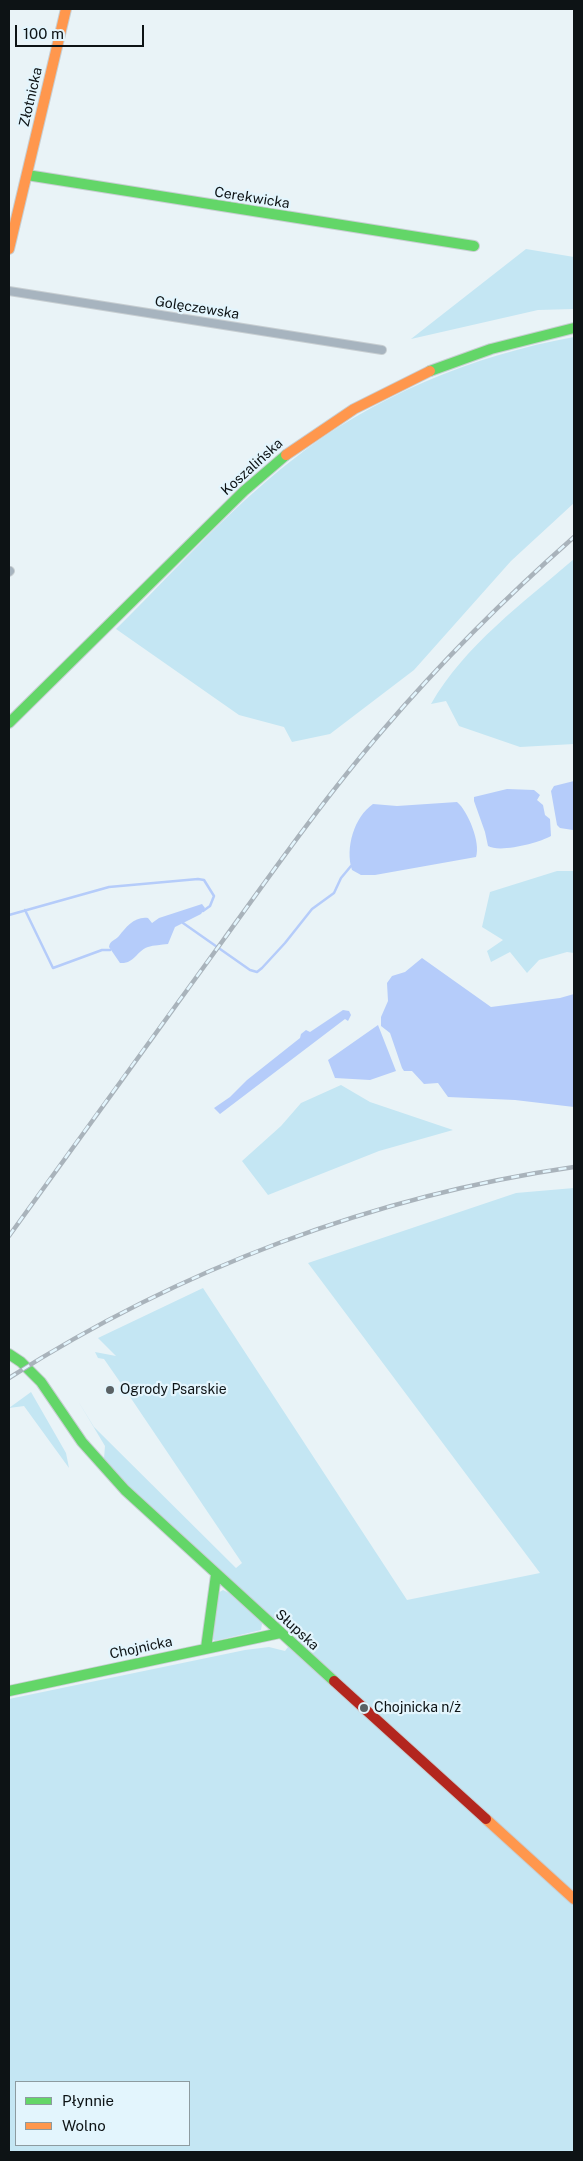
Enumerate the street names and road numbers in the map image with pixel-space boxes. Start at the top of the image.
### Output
street label: Złotnicka [16,65,46,129]
street label: Cerekwicka [213,184,291,212]
street label: Golęczewska [154,293,240,323]
street label: Koszalińska [218,435,286,499]
street label: Słupska [272,1606,322,1654]
street label: Chojnicka [108,1633,174,1663]

